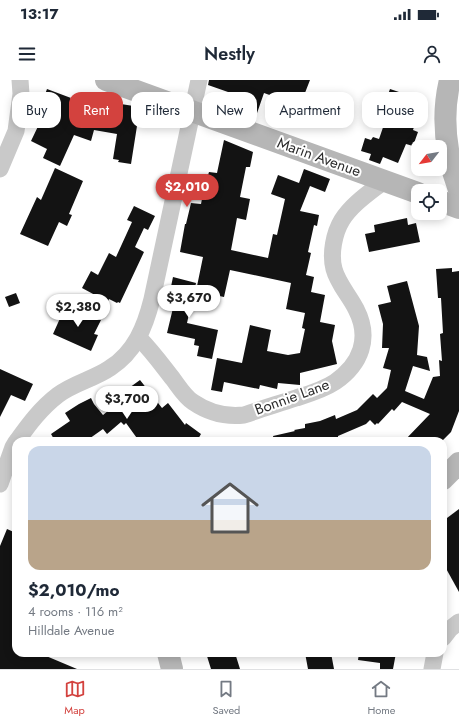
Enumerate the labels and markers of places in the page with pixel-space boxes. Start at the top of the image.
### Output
pin: $2,010 [154,174,220,208]
pin: $3,670 [156,285,222,319]
pin: $2,380 [45,294,111,328]
pin: $3,700 [94,386,160,420]

